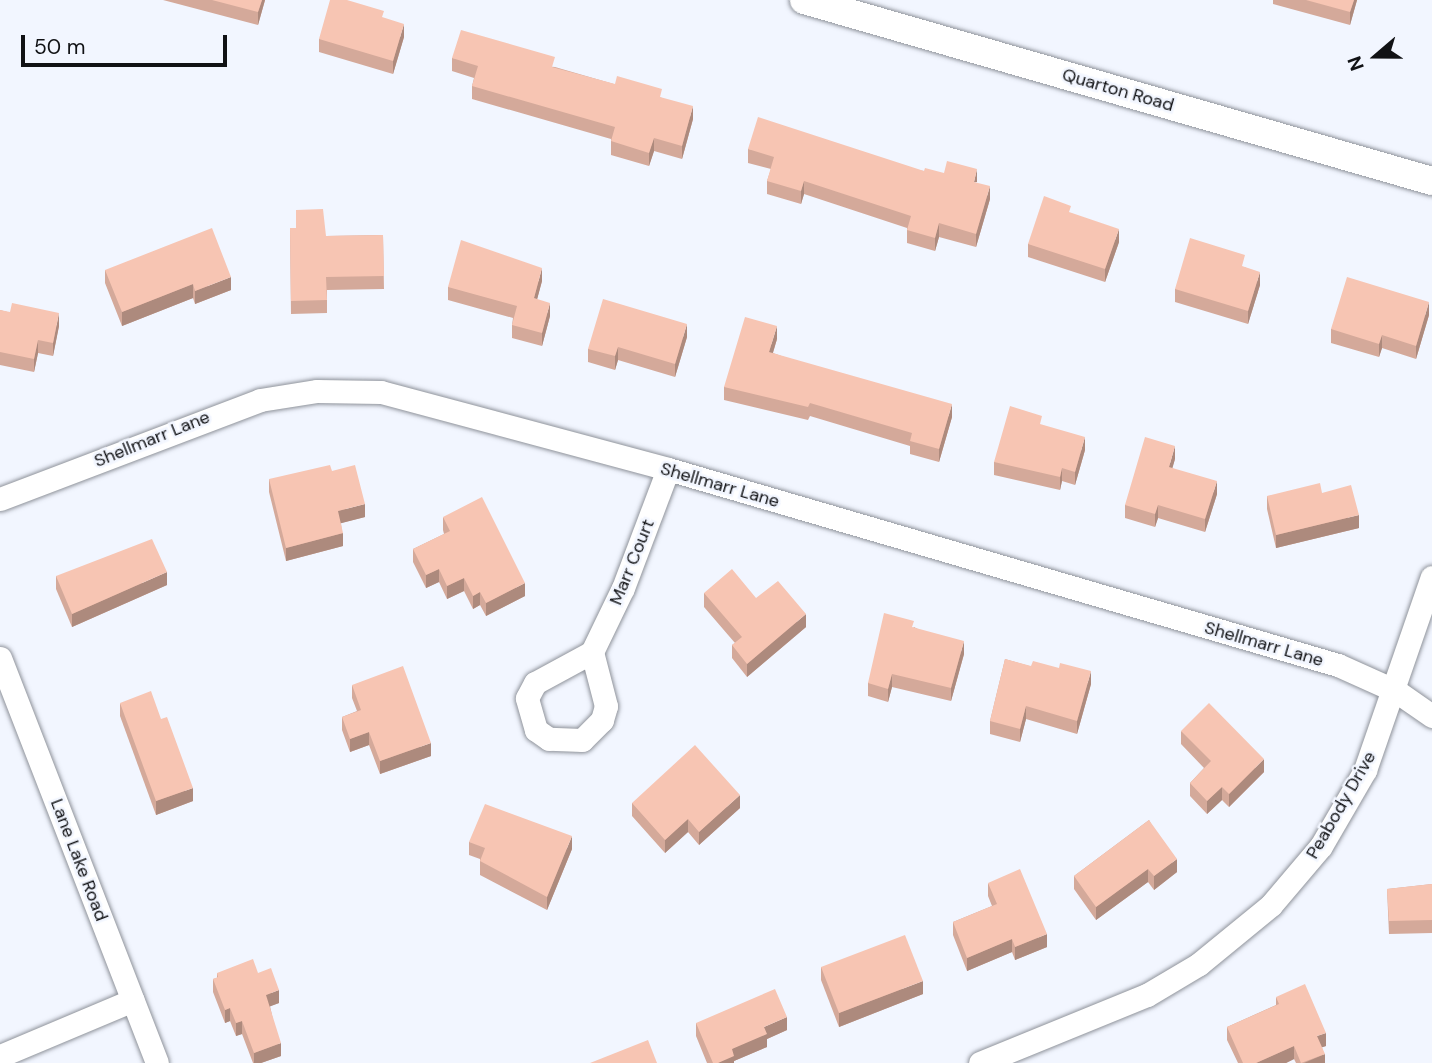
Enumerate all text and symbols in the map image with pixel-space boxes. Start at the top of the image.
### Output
scale bar [24,21,231,65]
north arrow [1341,21,1411,91]
text: 50 m [34,33,85,61]
text: N [1342,53,1370,74]
street label: Quarton Road [1060,64,1176,116]
street label: Shellmarr Lane [91,406,213,472]
street label: Shellmarr Lane [658,458,782,512]
street label: Marr Court [605,516,659,608]
street label: Shellmarr Lane [1202,617,1326,671]
street label: Peabody Drive [1302,747,1380,863]
street label: Lane Lake Road [46,796,112,924]

